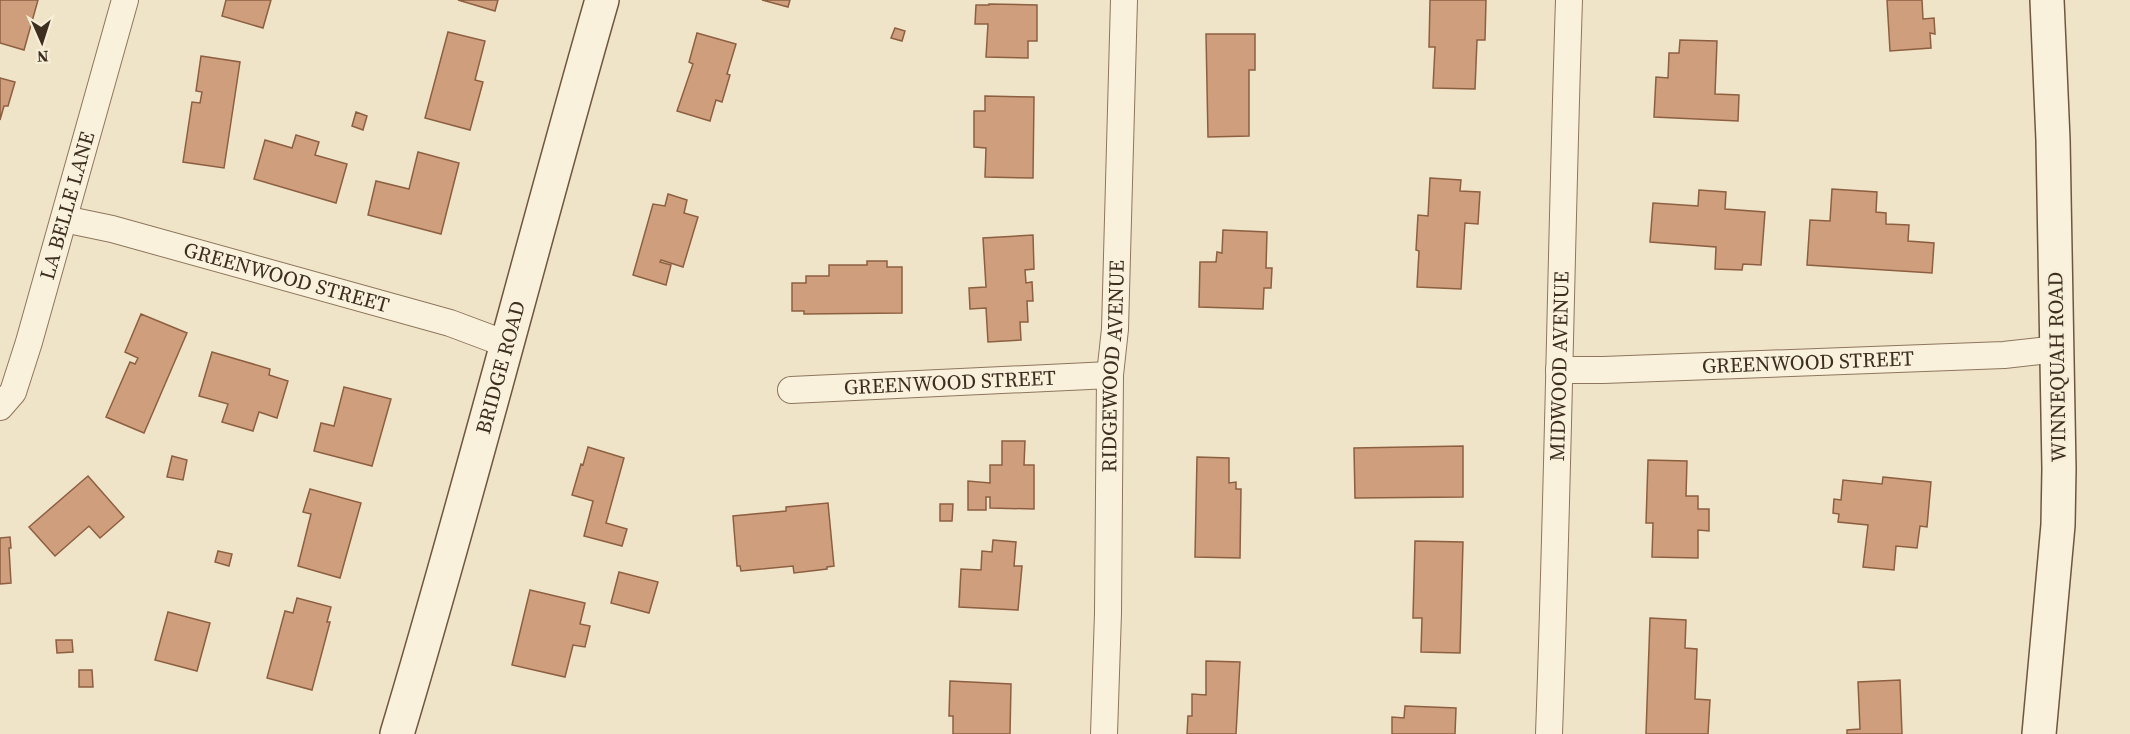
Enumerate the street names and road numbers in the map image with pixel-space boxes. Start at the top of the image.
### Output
street label: LA BELLE LANE [32,128,101,283]
street label: GREENWOOD STREET [180,235,393,319]
street label: RIDGEWOOD AVENUE [1094,260,1131,473]
street label: MIDWOOD AVENUE [1542,271,1576,462]
street label: WINNEQUAH ROAD [2040,272,2073,462]
street label: BRIDGE ROAD [468,297,532,437]
street label: GREENWOOD STREET [1701,343,1915,380]
street label: GREENWOOD STREET [843,363,1057,401]

